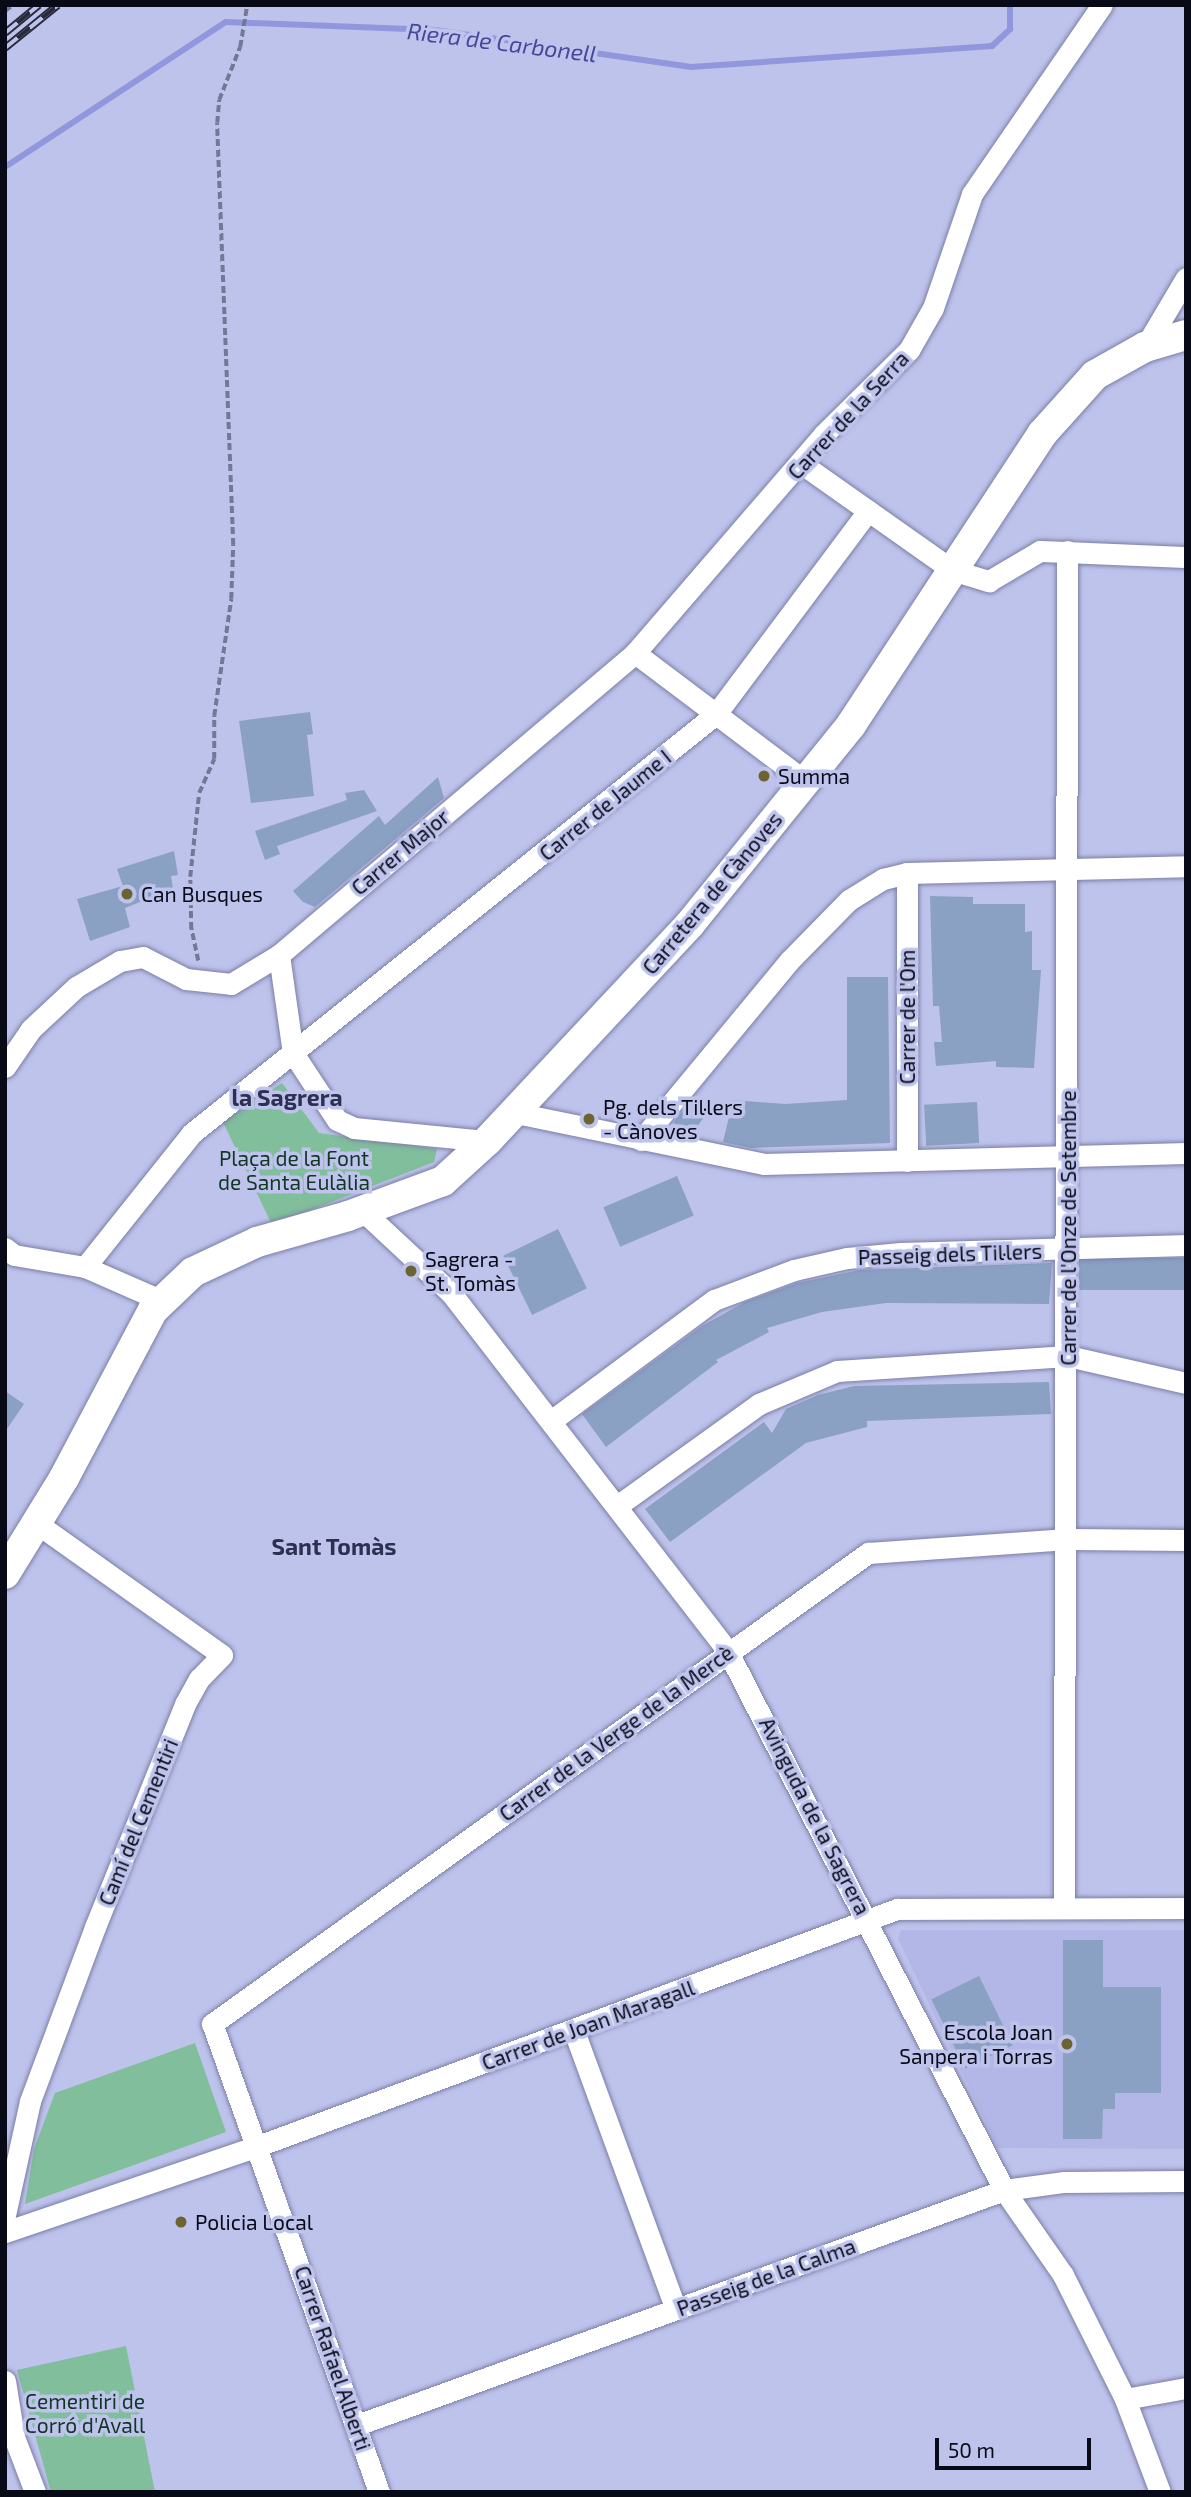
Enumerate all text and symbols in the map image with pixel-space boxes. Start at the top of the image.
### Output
water label: Riera de Carbonell [406,17,598,67]
street label: Carrer de la Serra [782,346,914,484]
street label: Carrer de Jaume I [534,744,676,866]
place label: Summa [778,763,850,789]
marker: Summa [756,768,772,784]
street label: Carrer Major [346,804,454,900]
street label: Carretera de Cànoves [637,807,787,979]
place label: Can Busques [141,881,263,907]
marker: Can Busques [119,886,135,902]
street label: Carrer de l'Om [894,949,920,1085]
district label: la Sagrera [231,1083,343,1111]
street label: Carrer de l'Onze de Setembre [1055,1090,1081,1366]
place label: Pg. dels Til·lers - Cànoves [603,1094,743,1144]
marker: Pg. dels Til·lers - Cànoves [581,1111,597,1127]
park label: Plaça de la Font de Santa Eulàlia [218,1145,370,1195]
street label: Passeig dels Til·lers [857,1238,1043,1270]
place label: Sagrera - St. Tomàs [425,1246,517,1296]
marker: Sagrera - St. Tomàs [403,1263,419,1279]
district label: Sant Tomàs [271,1532,397,1560]
street label: Carrer de la Verge de la Mercè [494,1639,738,1827]
street label: Avinguda de la Sagrera [754,1713,876,1919]
street label: Camí del Cementiri [93,1735,183,1909]
street label: Carrer de Joan Maragall [478,1975,698,2075]
place label: Escola Joan Sanpera i Torras [899,2019,1053,2069]
marker: Escola Joan Sanpera i Torras [1059,2036,1075,2052]
place label: Policia Local [195,2209,313,2235]
marker: Policia Local [173,2214,189,2230]
street label: Passeig de la Calma [673,2233,859,2321]
street label: Carrer Rafael Alberti [289,2262,377,2454]
park label: Cementiri de Corró d'Avall [25,2388,145,2438]
scale bar [939,2424,1095,2468]
text: 50 m [948,2437,995,2462]

